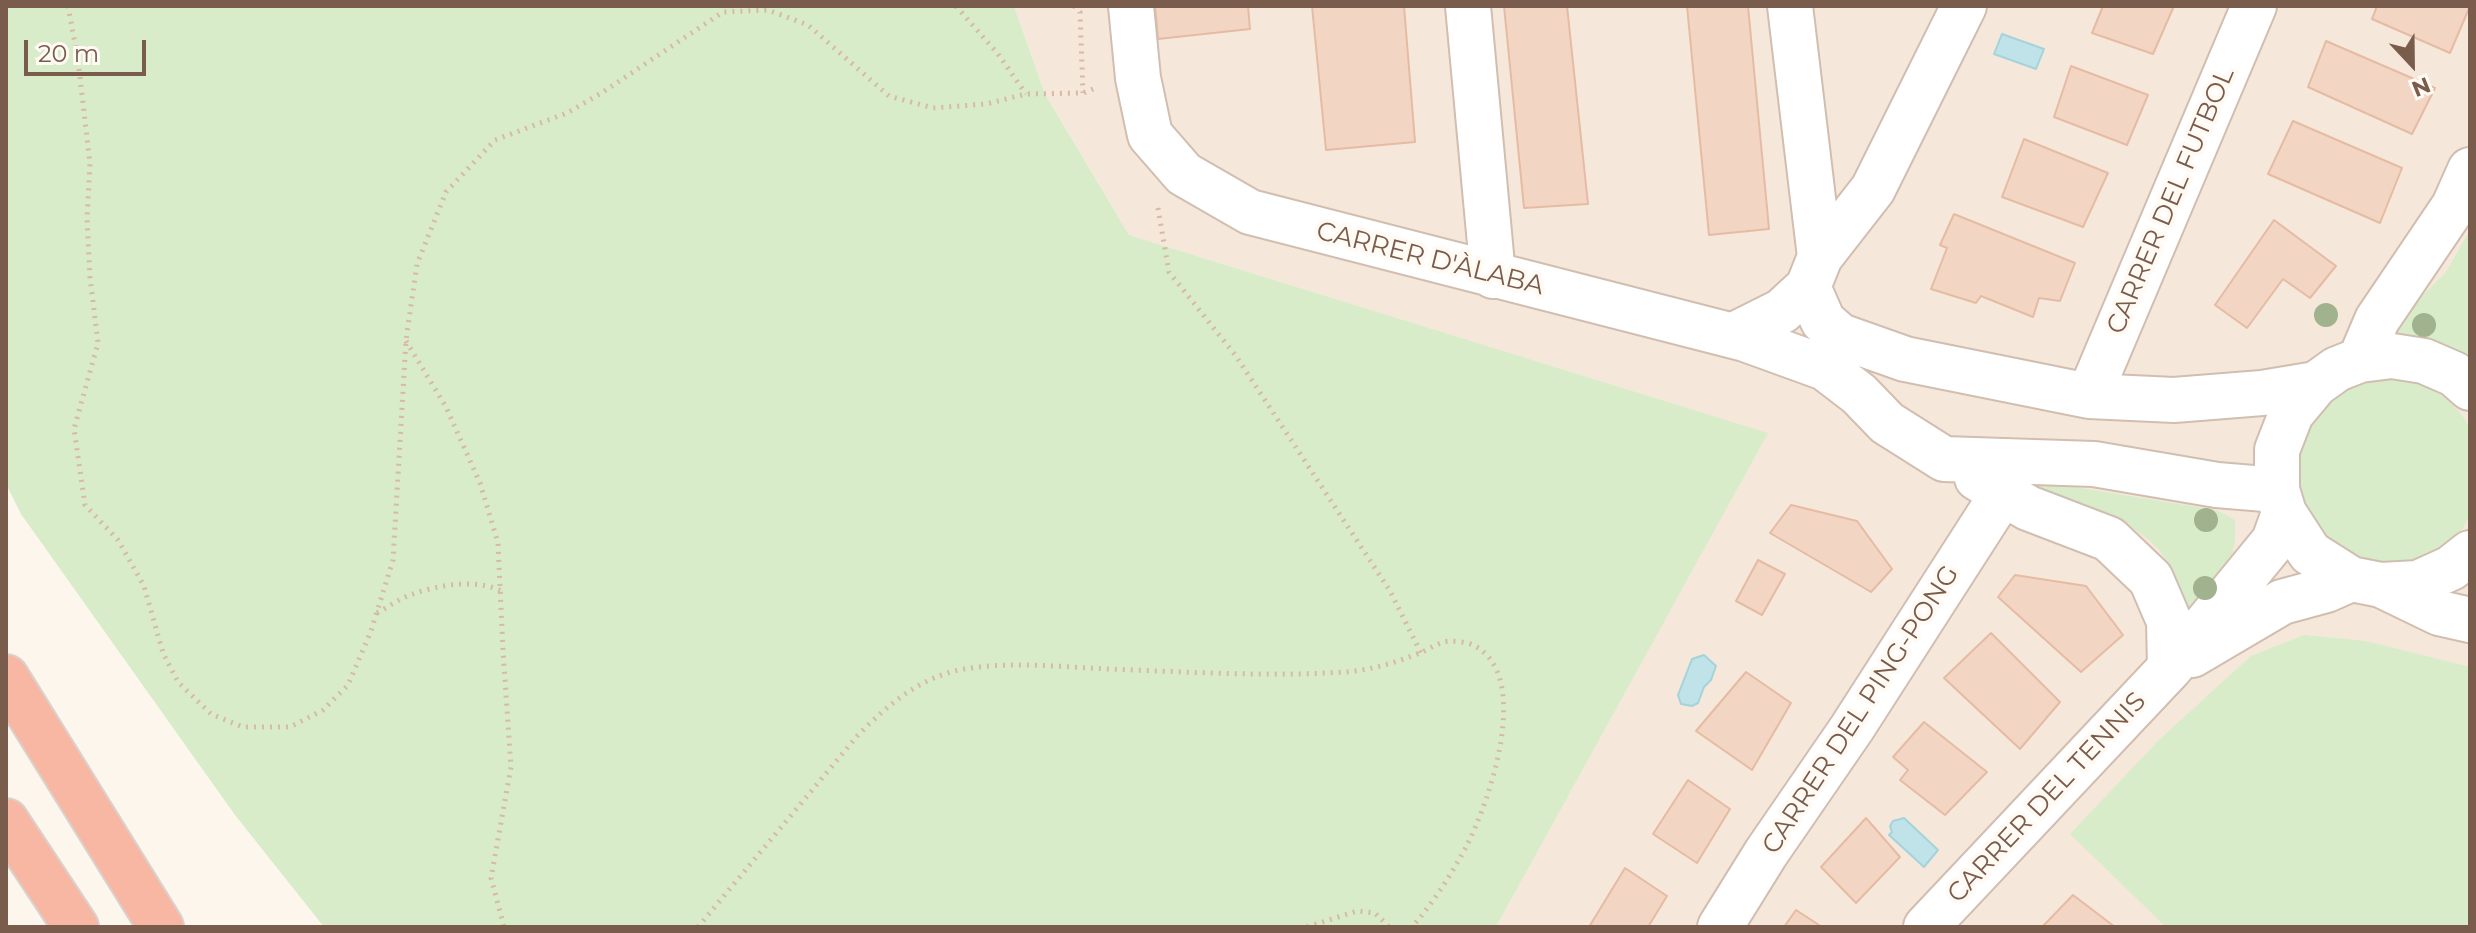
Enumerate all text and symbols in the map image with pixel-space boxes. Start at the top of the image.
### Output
scale bar [28,24,150,74]
north arrow [2372,24,2452,104]
text: 20 m [38,39,99,68]
street label: CARRER DEL FUTBOL [2101,63,2241,339]
text: N [2408,71,2434,103]
street label: CARRER D'ÀLABA [1313,216,1547,302]
street label: CARRER DEL PING-PONG [1756,560,1966,860]
street label: CARRER DEL TENNIS [1941,686,2153,910]

